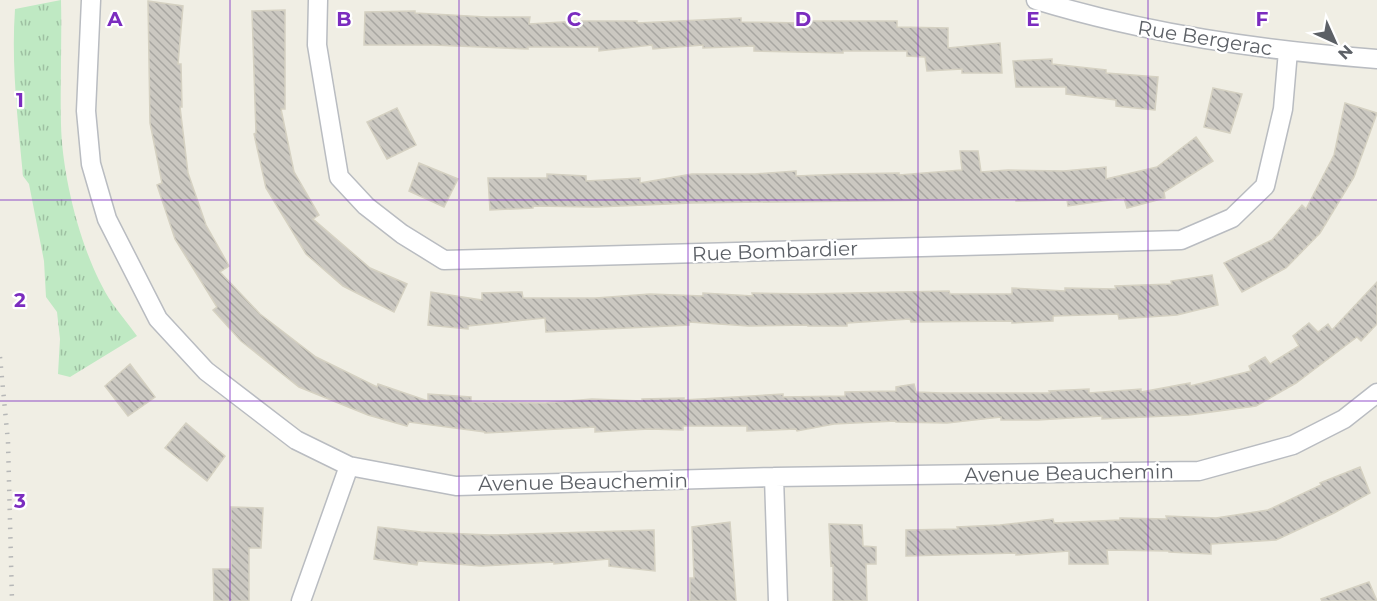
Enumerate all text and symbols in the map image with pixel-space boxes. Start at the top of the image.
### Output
text: A [106,7,123,31]
text: B [336,7,352,31]
text: C [567,7,582,31]
text: D [795,7,811,31]
text: E [1026,7,1040,31]
text: F [1256,7,1269,31]
north arrow [1305,12,1365,72]
street label: Rue Bergerac [1136,15,1274,61]
text: N [1334,41,1357,64]
text: 1 [16,88,24,112]
street label: Rue Bombardier [692,236,858,266]
text: 2 [14,288,26,312]
street label: Avenue Beauchemin [964,459,1174,487]
street label: Avenue Beauchemin [478,468,688,496]
text: 3 [13,489,26,513]

